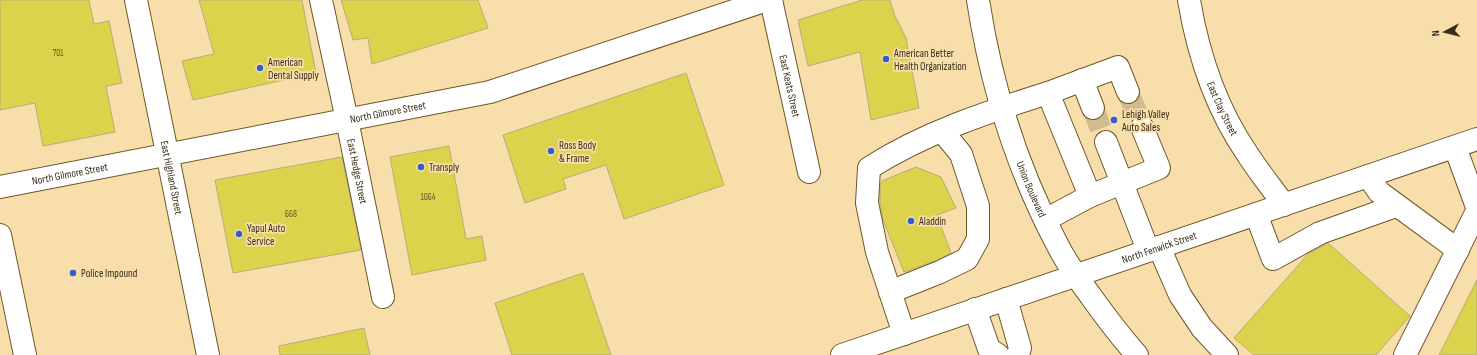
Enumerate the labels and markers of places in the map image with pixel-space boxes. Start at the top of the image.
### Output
place label: American Better Health Organization [893,47,967,73]
marker: American Better Health Organization [881,54,891,64]
place label: American Dental Supply [267,56,319,82]
marker: American Dental Supply [255,63,265,73]
place label: Lehigh Valley Auto Sales [1121,108,1170,134]
marker: Lehigh Valley Auto Sales [1109,115,1119,125]
place label: Ross Body & Frame [559,139,597,165]
marker: Ross Body & Frame [546,146,556,156]
place label: Transply [429,161,460,174]
marker: Transply [416,162,426,172]
place label: Aladdin [918,215,946,228]
marker: Aladdin [906,216,916,226]
place label: Yapul Auto Service [247,222,286,248]
marker: Yapul Auto Service [234,229,244,239]
place label: Police Impound [81,267,138,280]
marker: Police Impound [68,268,78,278]

